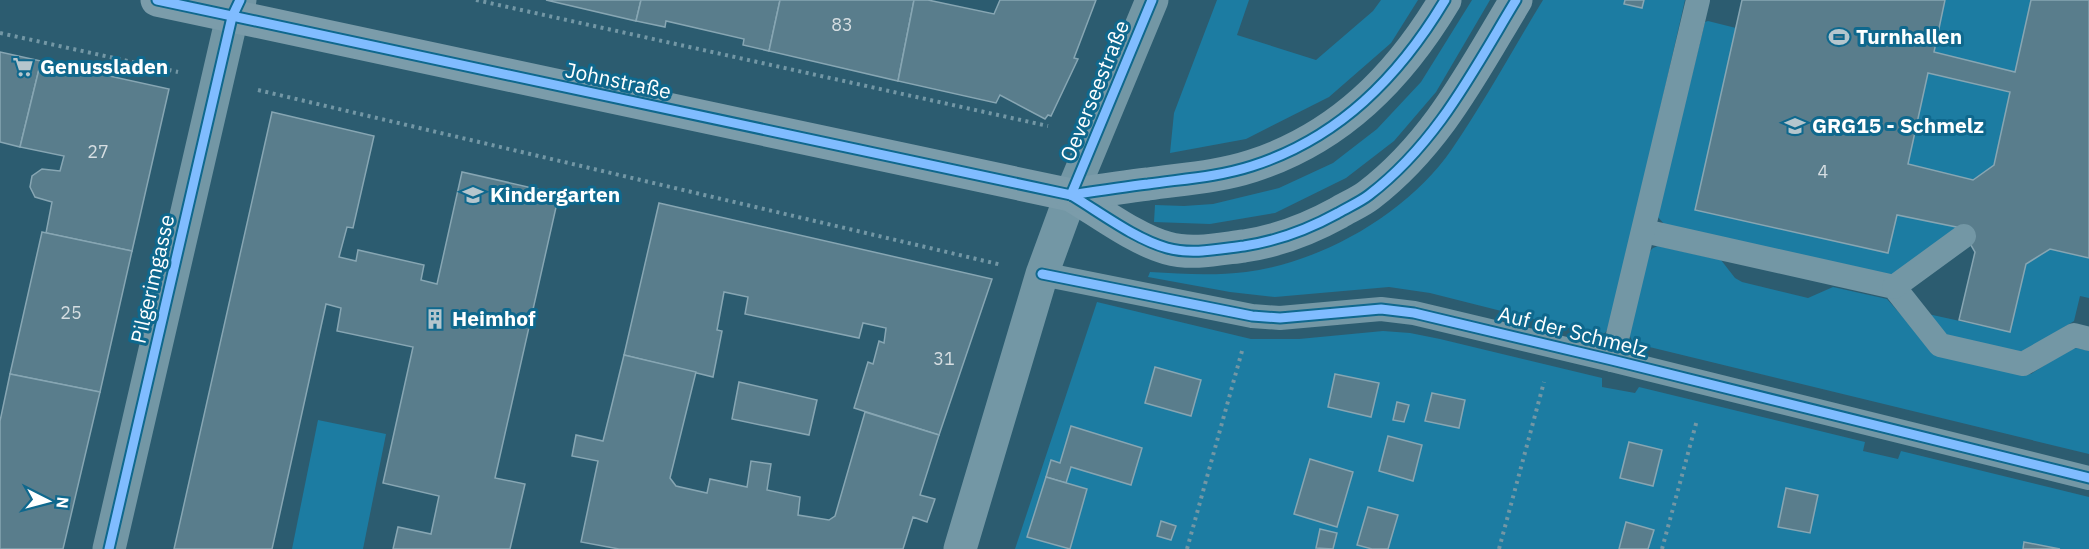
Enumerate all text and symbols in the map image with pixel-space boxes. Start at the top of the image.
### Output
house number: 83 [831,13,853,36]
street label: Oeverseestraße [1053,16,1135,165]
place label: Turnhallen [1856,22,1962,50]
sports icon: Turnhallen [1827,25,1851,49]
place label: Genussladen [40,52,168,80]
supermarket icon: Genussladen [11,55,35,79]
street label: Johnstraße [563,55,674,105]
place label: GRG15 - Schmelz [1812,111,1984,139]
school or university icon: GRG15 - Schmelz [1783,114,1807,138]
house number: 27 [87,140,109,163]
house number: 4 [1818,160,1829,183]
place label: Kindergarten [490,180,620,208]
school or university icon: Kindergarten [461,183,485,207]
street label: Pilgerimgasse [124,212,180,346]
street label: Auf der Schmelz [1495,299,1651,363]
house number: 25 [60,301,82,324]
place label: Heimhof [452,304,536,332]
building icon: Heimhof [423,307,447,331]
house number: 31 [933,347,955,370]
north arrow [18,471,78,531]
text: N [52,496,73,509]

